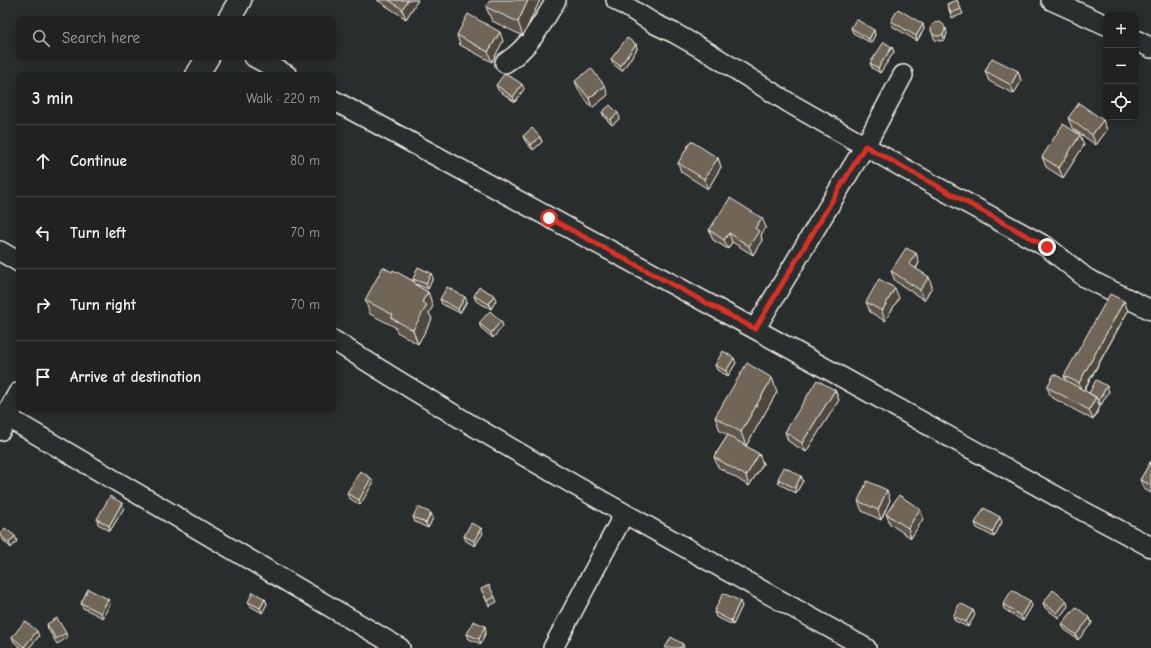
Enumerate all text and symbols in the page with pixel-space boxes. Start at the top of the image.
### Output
map controls [1103,12,1139,120]
button: + [1103,12,1139,48]
search box [16,16,336,60]
icon: search [30,27,52,49]
text: Search here [62,29,140,47]
button: − [1103,48,1139,84]
button: locate [1103,84,1139,120]
text: 3 min [32,89,73,108]
text: Walk · 220 m [246,91,320,106]
icon: ahead [32,150,54,172]
text: Continue [70,152,127,170]
text: 80 m [290,153,320,168]
route start [540,209,558,227]
icon: left [32,222,54,244]
text: Turn left [70,224,126,242]
text: 70 m [291,225,320,240]
route end [1038,238,1056,256]
icon: right [32,294,54,316]
text: Turn right [70,296,136,314]
text: 70 m [291,297,320,312]
icon: arrive [32,366,54,388]
text: Arrive at destination [70,368,201,386]

